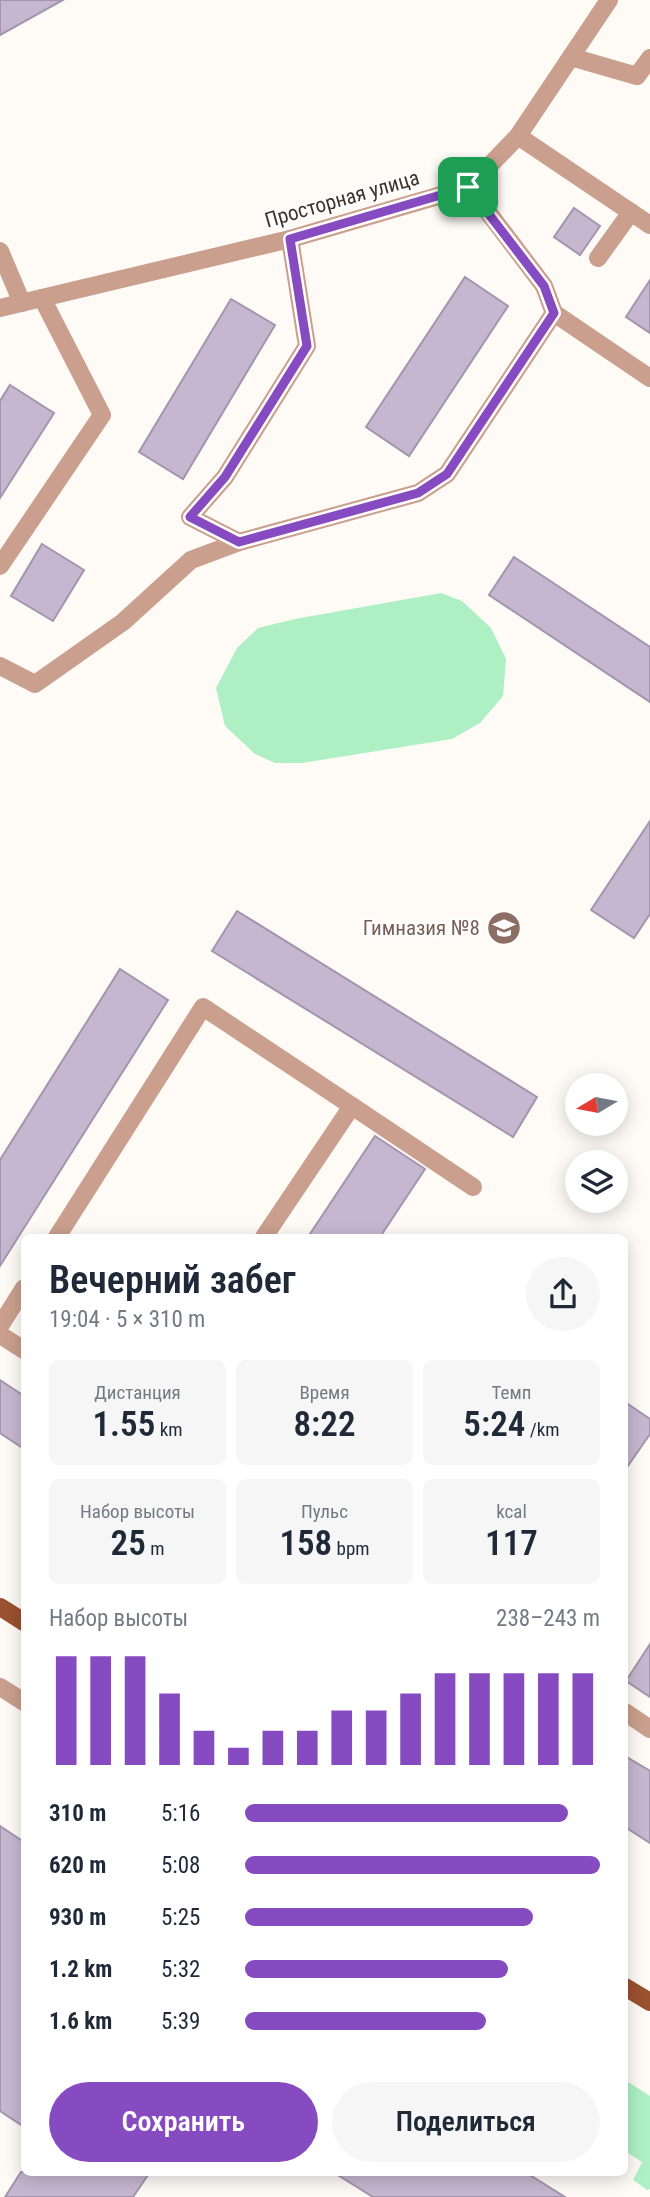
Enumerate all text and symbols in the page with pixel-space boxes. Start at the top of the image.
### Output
pin [438,157,498,217]
street label: Просторная улица [262,165,422,233]
icon: arrive [449,168,487,206]
school or university icon: Гимназия №8 [485,909,523,947]
place label: Гимназия №8 [363,916,480,940]
north arrow [565,1073,628,1136]
map controls [565,1073,628,1213]
button: layers [565,1150,628,1213]
button: share [526,1257,600,1331]
text: Вечерний забег [49,1258,296,1302]
text: 19:04 · 5 × 310 m [49,1306,205,1333]
text: Дистанция [94,1381,181,1404]
text: Время [299,1381,350,1404]
text: Темп [492,1381,531,1404]
text: 1.55 [92,1404,155,1445]
text: 8:22 [293,1404,356,1445]
text: 5:24 [463,1404,525,1445]
text: km [155,1418,183,1441]
text: /km [525,1418,560,1441]
text: Набор высоты [80,1500,195,1523]
text: Пульс [301,1500,348,1523]
text: kcal [496,1500,527,1523]
text: 25 [111,1523,146,1564]
text: 158 [279,1523,332,1564]
text: 117 [485,1523,538,1564]
text: m [146,1537,164,1560]
text: bpm [332,1537,370,1560]
text: Набор высоты [49,1605,188,1632]
text: 238–243 m [496,1605,600,1632]
text: 310 m [49,1800,106,1827]
text: 5:16 [161,1800,200,1827]
text: 620 m [49,1852,106,1879]
text: 5:08 [161,1852,200,1879]
text: 930 m [49,1904,106,1931]
text: 5:25 [161,1904,200,1931]
text: 1.2 km [49,1956,112,1983]
text: 5:32 [161,1956,200,1983]
text: 1.6 km [49,2008,112,2035]
text: 5:39 [161,2008,200,2035]
button: Сохранить [49,2082,318,2162]
button: Поделиться [332,2082,600,2162]

